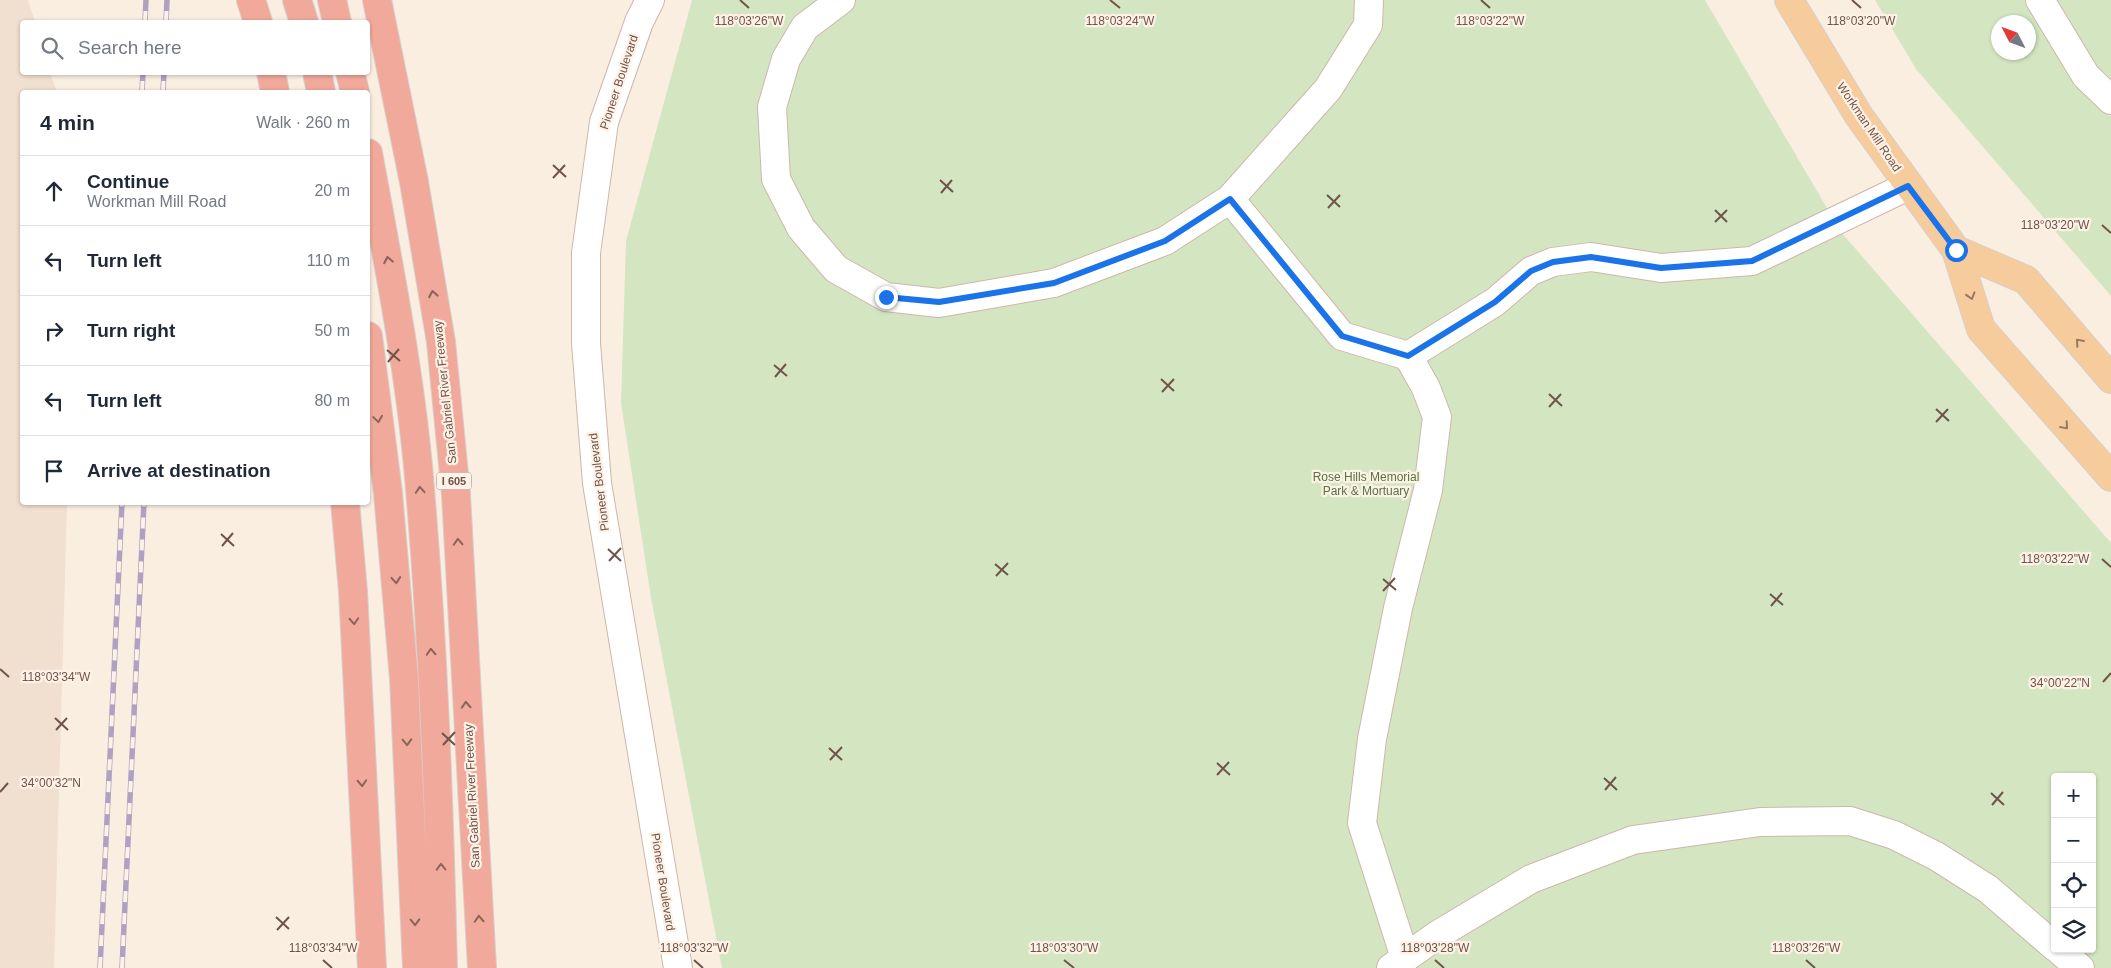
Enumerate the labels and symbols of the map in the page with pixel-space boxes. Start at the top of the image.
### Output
text: 118°03'26"W [715,14,784,28]
text: 118°03'24"W [1086,14,1155,28]
text: 118°03'22"W [1456,14,1525,28]
text: 118°03'20"W [1827,14,1896,28]
north arrow [1991,15,2036,60]
street label: Pioneer Boulevard [597,33,641,131]
street label: Workman Mill Road [1834,80,1904,174]
text: 118°03'20"W [2021,218,2090,232]
route start [1945,239,1968,262]
one-way arrow [383,255,393,264]
route end [875,286,898,309]
one-way arrow [429,289,439,298]
one-way arrow [1965,292,1975,300]
street label: San Gabriel River Freeway [431,320,459,464]
one-way arrow [2076,338,2085,347]
one-way arrow [373,414,383,423]
one-way arrow [2060,420,2069,429]
street label: Pioneer Boulevard [586,432,612,532]
park label: Rose Hills Memorial Park & Mortuary [1313,470,1419,498]
road number: I 605 [436,472,472,490]
one-way arrow [414,486,425,494]
one-way arrow [453,538,463,546]
text: 118°03'22"W [2021,552,2090,566]
one-way arrow [390,576,401,584]
one-way arrow [349,617,360,625]
one-way arrow [426,648,437,656]
text: 118°03'34"W [22,670,91,684]
text: 34°00'22"N [2030,676,2090,690]
one-way arrow [461,700,472,708]
street label: San Gabriel River Freeway [461,724,483,868]
one-way arrow [402,738,412,746]
text: 34°00'32"N [21,776,81,790]
one-way arrow [357,779,368,787]
street label: Pioneer Boulevard [648,832,678,932]
one-way arrow [436,863,446,870]
one-way arrow [473,915,484,923]
one-way arrow [409,918,420,926]
text: 118°03'34"W [289,941,358,955]
text: 118°03'32"W [660,941,729,955]
text: 118°03'30"W [1030,941,1099,955]
text: 118°03'28"W [1401,941,1470,955]
text: 118°03'26"W [1772,941,1841,955]

